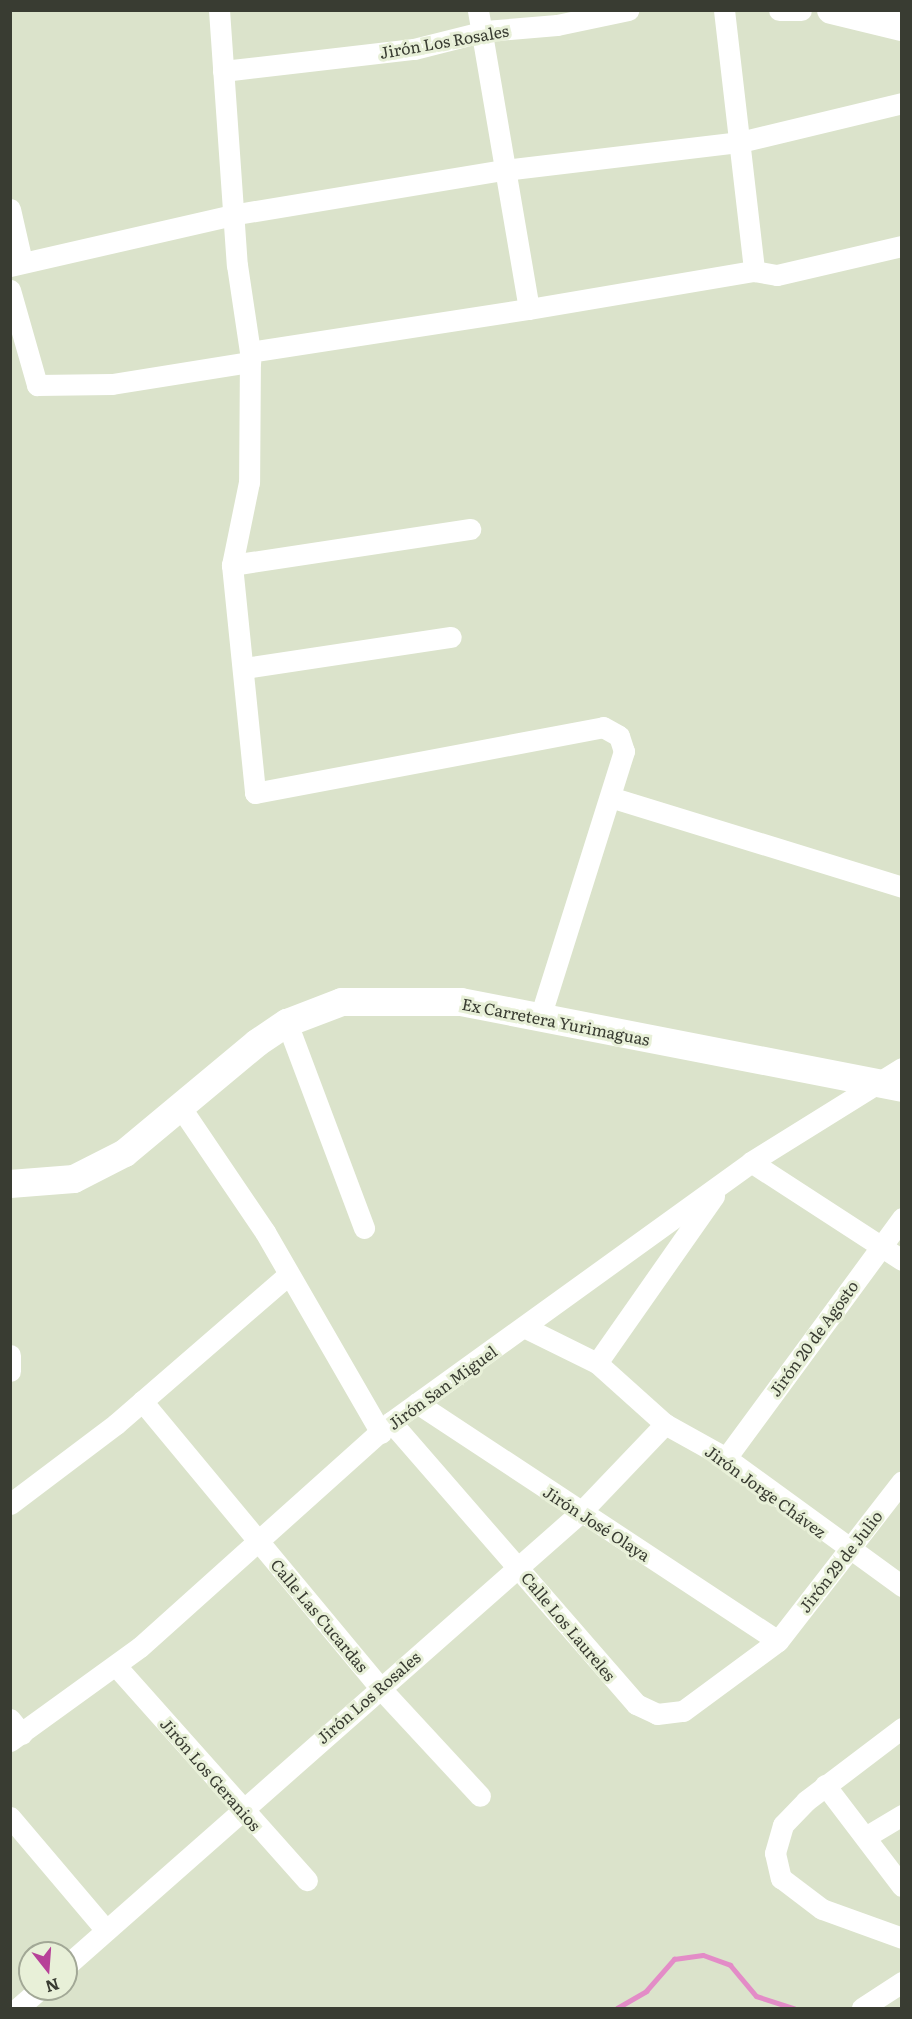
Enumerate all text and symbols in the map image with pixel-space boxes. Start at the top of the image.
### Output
street label: Jirón Los Rosales [378,20,510,62]
street label: Ex Carretera Yurimaguas [460,993,652,1049]
street label: Jirón 20 de Agosto [764,1276,862,1400]
street label: Jirón San Miguel [384,1341,500,1433]
street label: Jirón Jorge Chávez [702,1441,830,1541]
street label: Jirón José Olaya [540,1481,654,1565]
street label: Jirón 29 de Julio [794,1506,886,1616]
street label: Calle Las Cucardas [267,1555,373,1675]
street label: Calle Los Laureles [518,1568,620,1684]
street label: Jirón Los Rosales [312,1647,424,1747]
street label: Jirón Los Geranios [157,1714,265,1834]
north arrow [18,1941,78,2001]
text: N [43,1973,63,2000]

